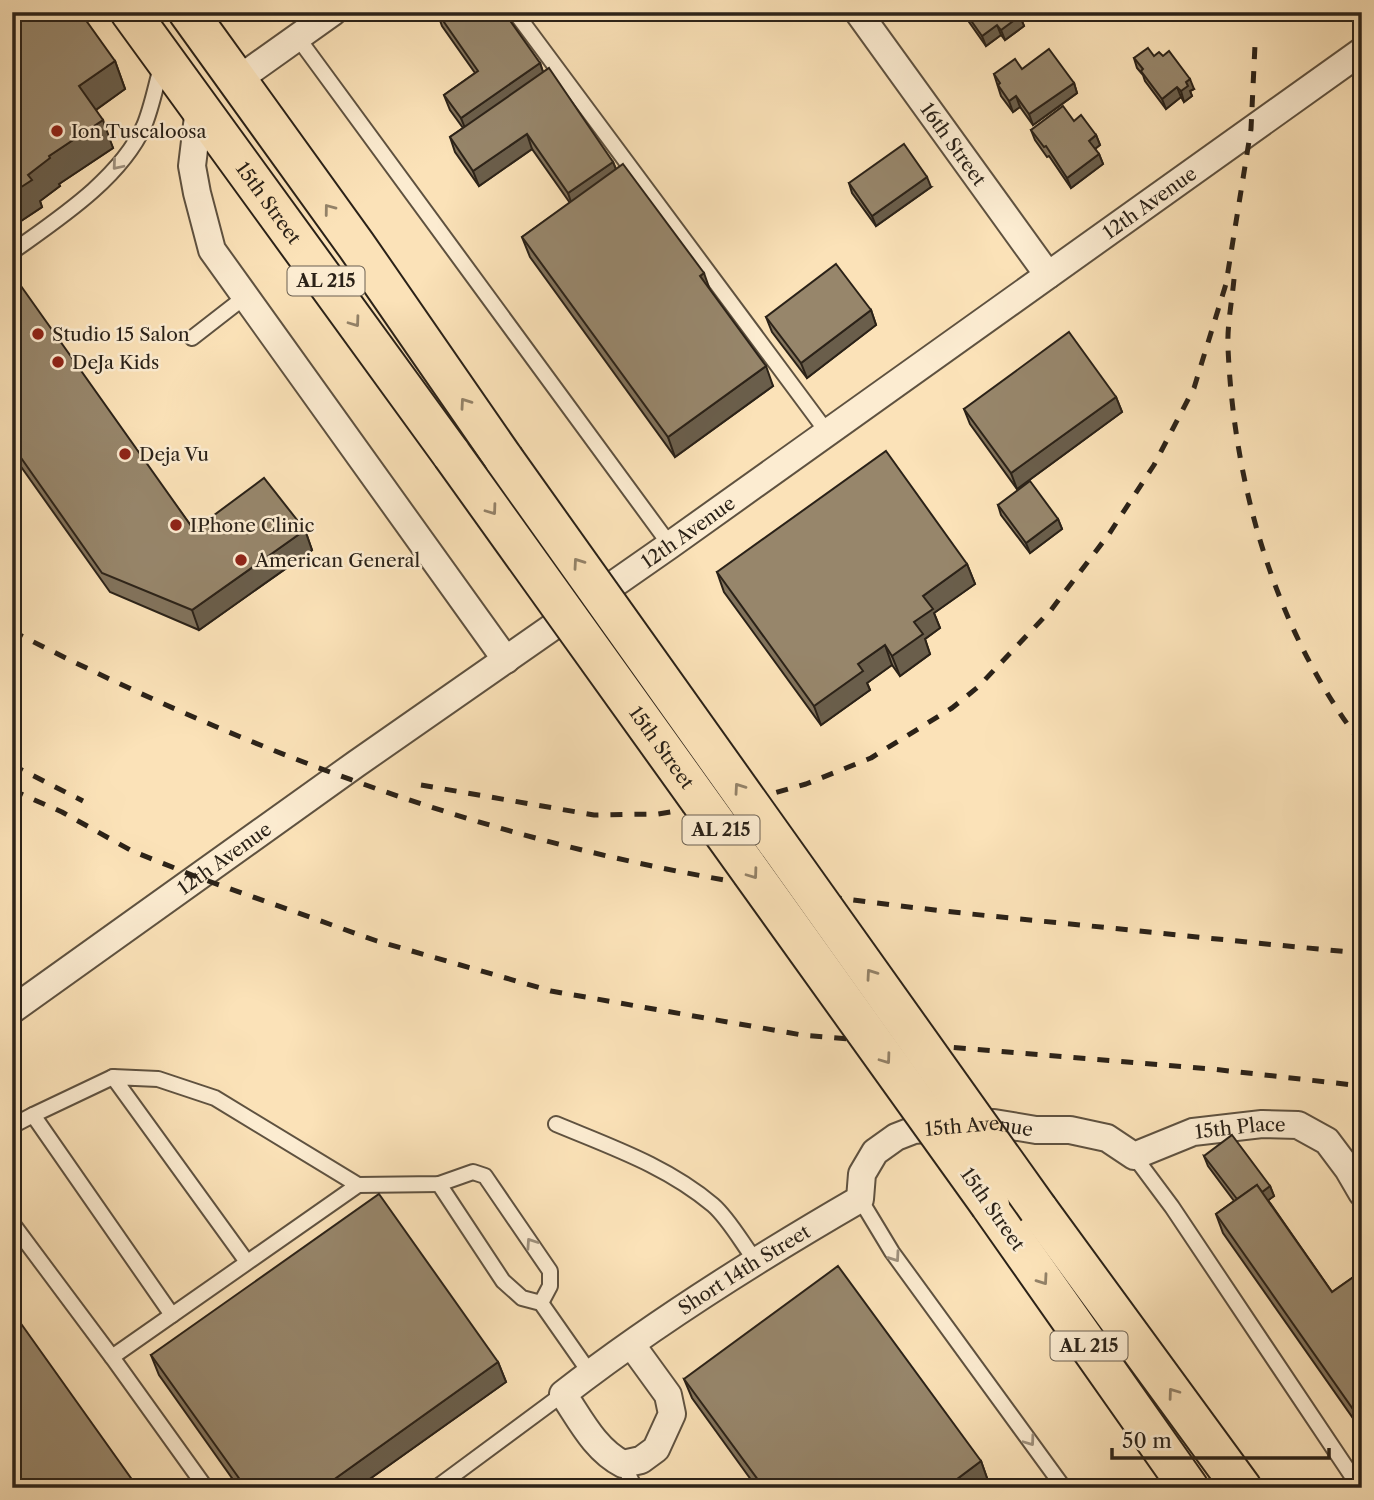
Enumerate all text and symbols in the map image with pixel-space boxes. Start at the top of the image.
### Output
street label: 16th Street [915,98,991,191]
place label: Ion Tuscaloosa [71,120,207,143]
marker: Ion Tuscaloosa [49,123,65,139]
one-way arrow [113,157,125,170]
street label: 15th Street [231,158,306,249]
street label: 12th Avenue [1099,162,1201,244]
one-way arrow [325,204,338,217]
road number: AL 215 [288,267,364,296]
one-way arrow [347,314,359,327]
place label: Studio 15 Salon [52,323,190,346]
marker: Studio 15 Salon [30,326,46,342]
place label: DeJa Kids [72,351,159,374]
marker: DeJa Kids [50,354,66,370]
one-way arrow [461,398,473,411]
place label: Deja Vu [139,443,209,466]
marker: Deja Vu [117,446,133,462]
street label: 12th Avenue [637,491,740,573]
one-way arrow [484,502,496,515]
place label: IPhone Clinic [190,514,315,537]
marker: IPhone Clinic [168,517,184,533]
place label: American General [254,549,421,572]
marker: American General [233,552,249,568]
one-way arrow [574,558,586,571]
street label: 15th Street [624,702,699,794]
one-way arrow [735,784,747,796]
road number: AL 215 [682,816,760,844]
street label: 12th Avenue [173,817,276,900]
one-way arrow [745,866,757,879]
one-way arrow [867,969,879,982]
one-way arrow [878,1051,890,1064]
street label: 15th Avenue [924,1112,1035,1141]
street label: 15th Place [1194,1113,1286,1144]
street label: 15th Street [956,1163,1030,1255]
street label: Short 14th Street [674,1220,815,1320]
one-way arrow [527,1238,539,1251]
one-way arrow [887,1249,900,1262]
one-way arrow [1035,1273,1048,1286]
road number: AL 215 [1050,1331,1128,1360]
one-way arrow [1169,1388,1181,1401]
scale bar [1112,1416,1328,1460]
text: 50 m [1122,1428,1172,1453]
one-way arrow [1021,1433,1034,1446]

